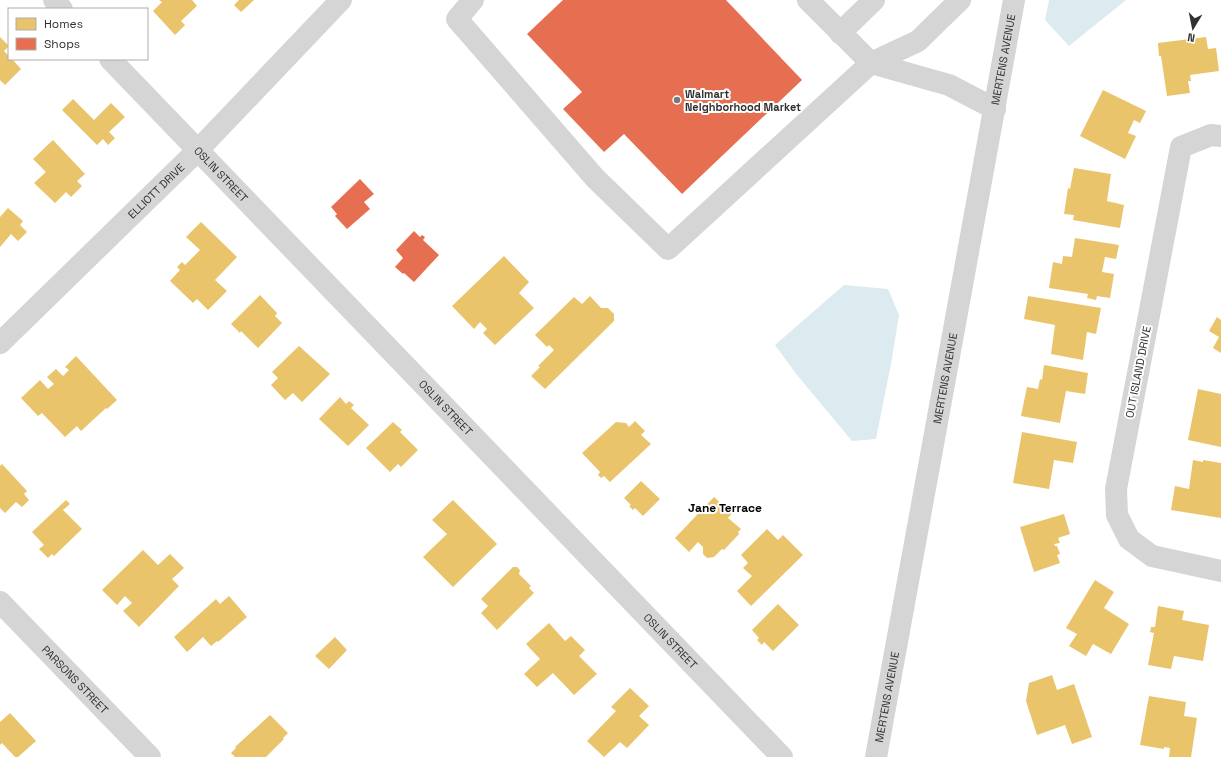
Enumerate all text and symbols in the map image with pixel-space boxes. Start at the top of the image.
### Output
legend [8,8,148,60]
north arrow [1173,8,1213,48]
street label: MERTENS AVENUE [988,13,1018,106]
text: Homes [44,16,83,32]
text: N [1186,30,1196,45]
text: Shops [44,36,80,52]
place label: Walmart Neighborhood Market [685,87,801,114]
marker: Walmart Neighborhood Market [672,95,682,105]
street label: OSLIN STREET [191,144,251,205]
street label: ELLIOTT DRIVE [125,160,187,221]
street label: OUT ISLAND DRIVE [1122,325,1154,419]
street label: MERTENS AVENUE [930,332,960,425]
street label: OSLIN STREET [416,377,476,439]
district label: Jane Terrace [688,500,762,516]
street label: OSLIN STREET [641,610,701,672]
street label: PARSONS STREET [39,643,112,717]
street label: MERTENS AVENUE [872,650,902,744]

